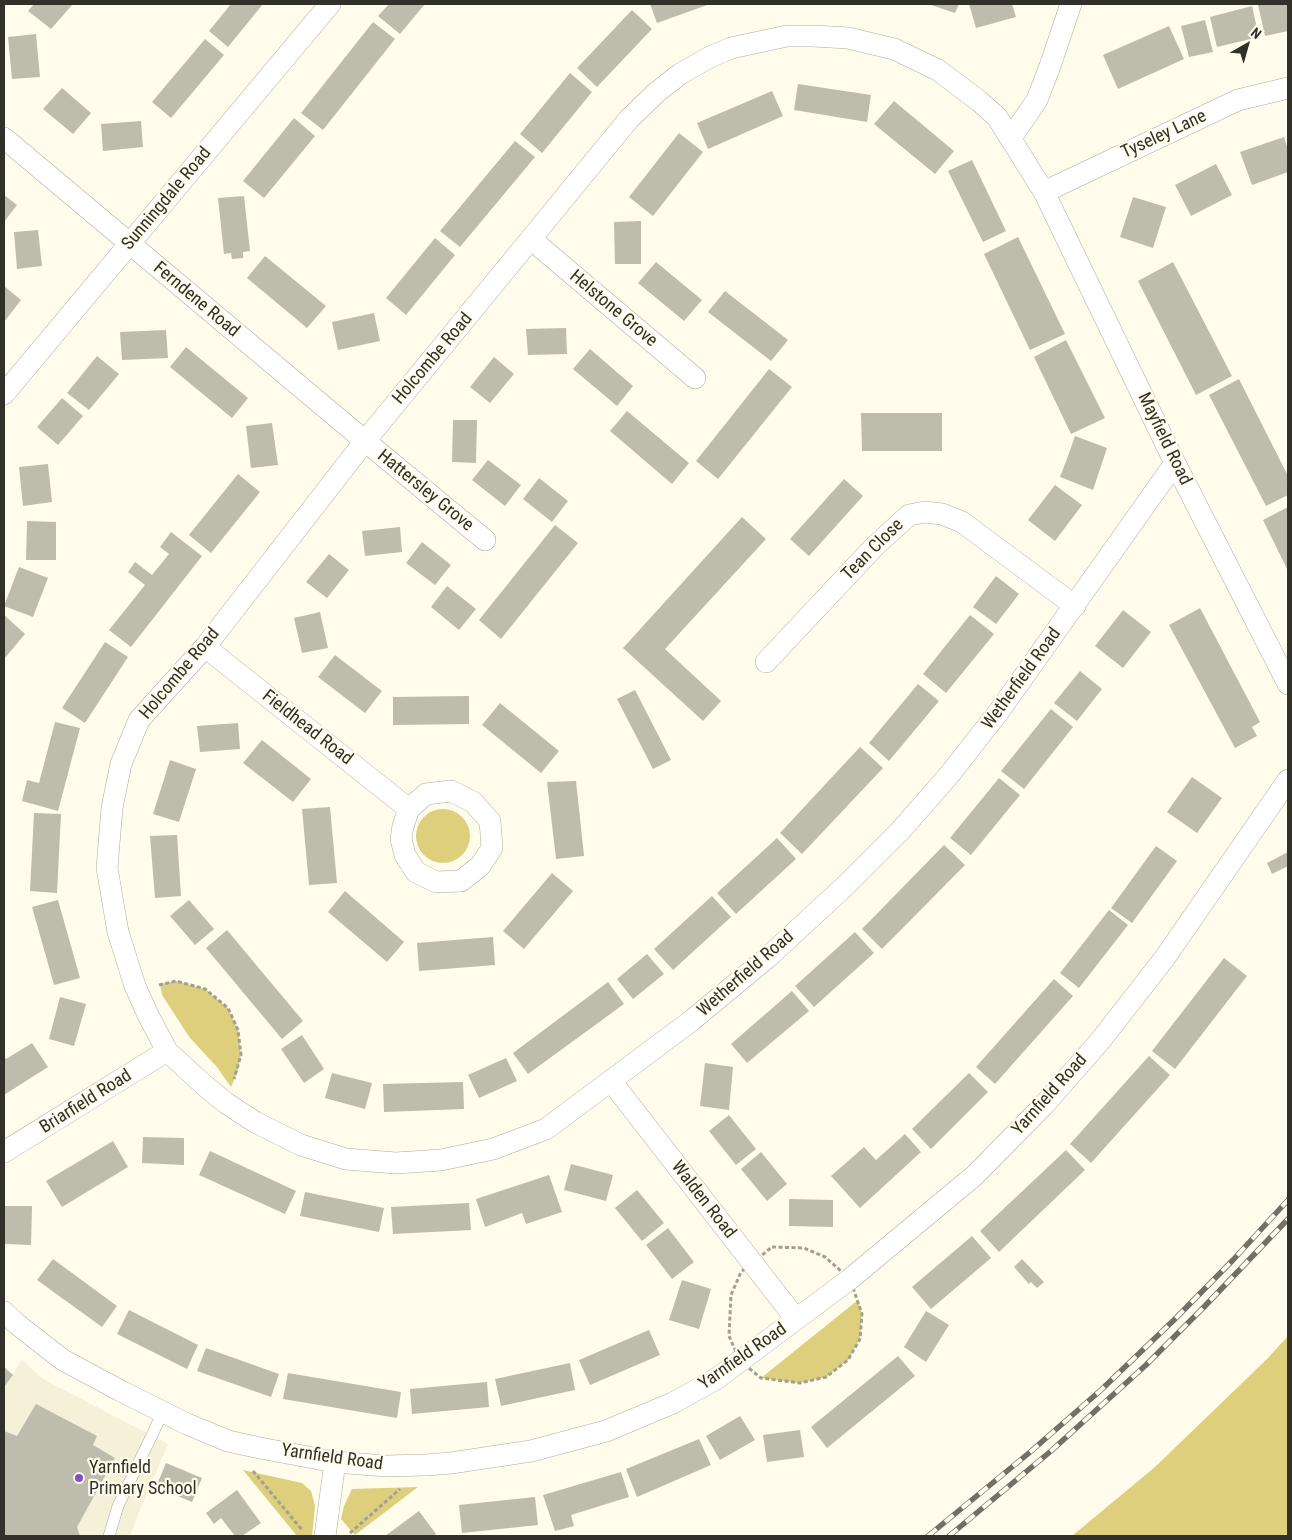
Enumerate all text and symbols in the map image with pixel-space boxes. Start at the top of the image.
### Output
north arrow [1222,20,1272,70]
text: N [1248,24,1265,42]
street label: Tyseley Lane [1118,106,1210,164]
street label: Sunningdale Road [118,143,216,255]
street label: Ferndene Road [148,258,244,342]
street label: Helstone Grove [565,266,661,352]
street label: Holcombe Road [388,309,478,409]
street label: Mayfield Road [1132,389,1196,489]
street label: Hattersley Grove [373,446,477,536]
street label: Tean Close [838,515,908,585]
street label: Holcombe Road [135,624,225,724]
street label: Wetherfield Road [978,624,1066,734]
street label: Fieldhead Road [257,686,357,770]
street label: Wetherfield Road [693,926,799,1022]
street label: Yarnfield Road [1008,1050,1092,1140]
street label: Briarfield Road [36,1065,136,1139]
street label: Walden Road [666,1157,740,1243]
street label: Yarnfield Road [695,1319,791,1395]
street label: Yarnfield Road [280,1440,384,1476]
place label: Yarnfield Primary School [89,1457,197,1500]
marker: Yarnfield Primary School [73,1472,85,1484]

